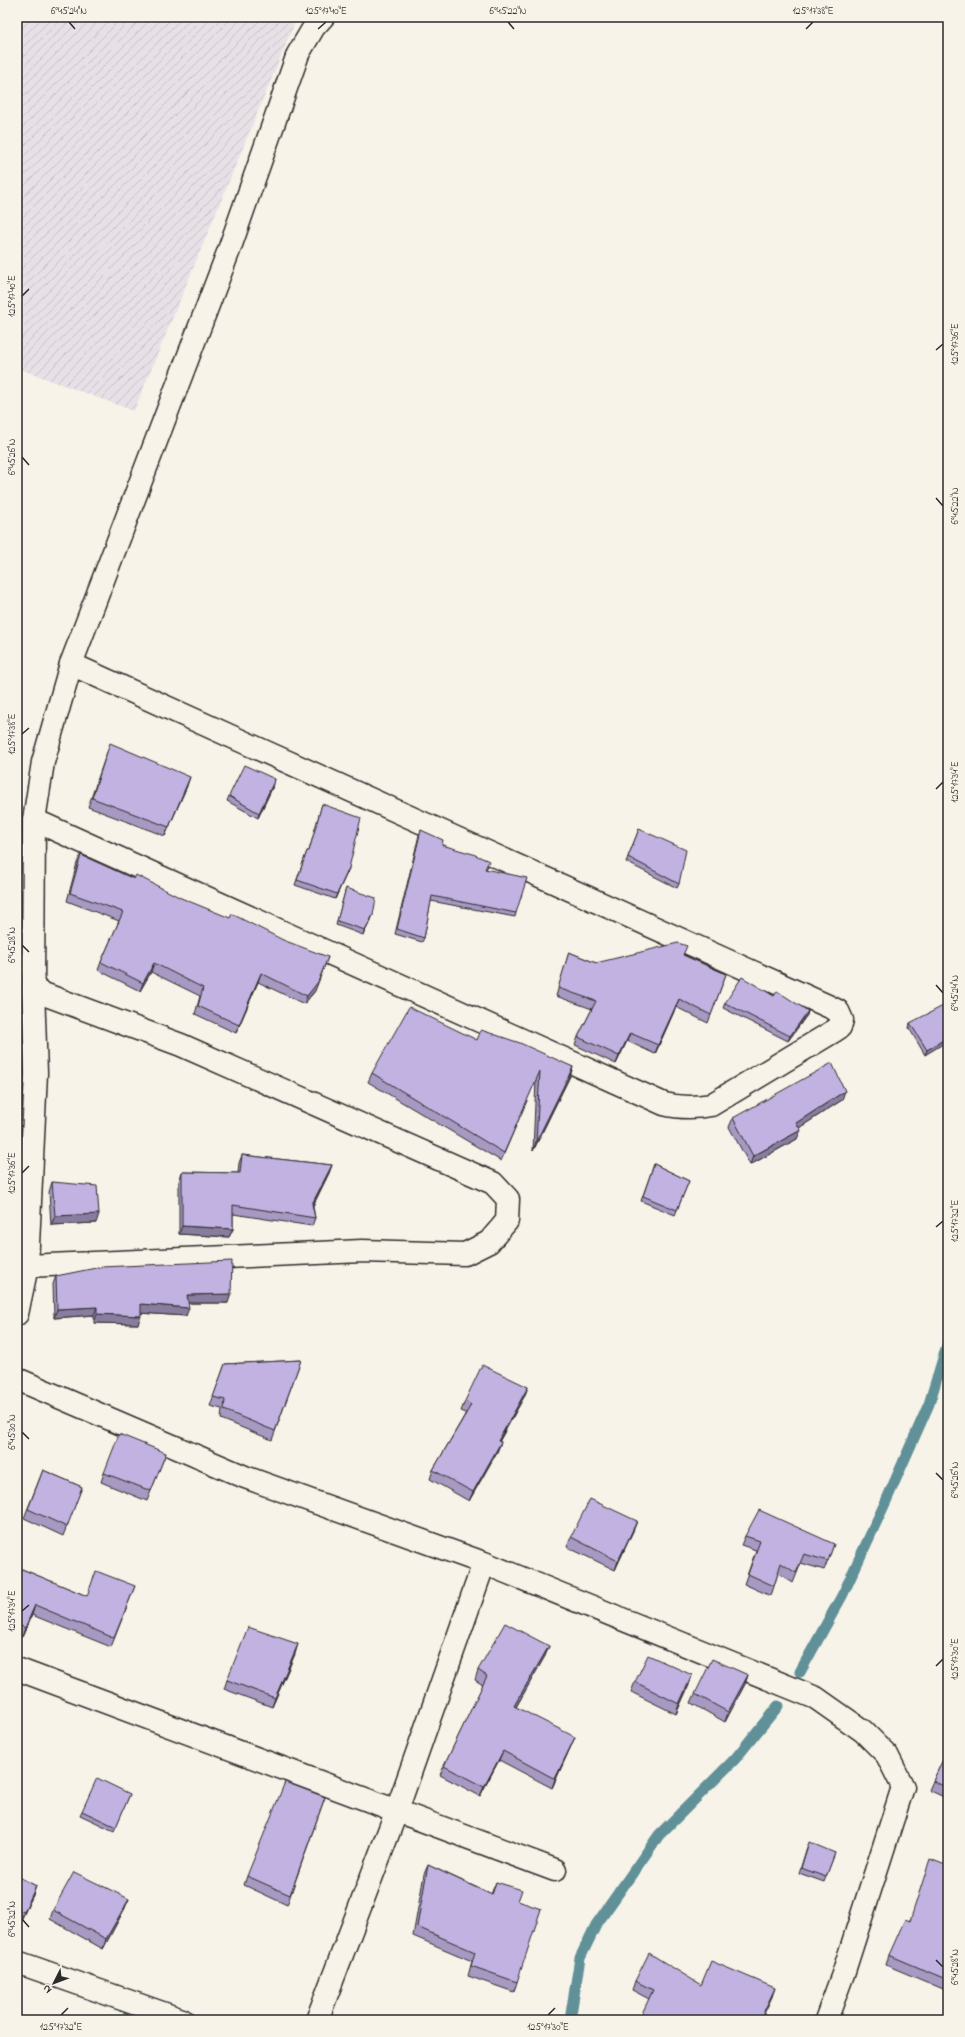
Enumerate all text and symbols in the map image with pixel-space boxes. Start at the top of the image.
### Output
text: 6°45'24"N [51,4,87,19]
text: 125°17'40"E [305,4,347,19]
text: 6°45'22"N [490,4,527,19]
text: 125°17'38"E [792,4,834,19]
text: 125°17'40"E [5,275,20,317]
text: 125°17'36"E [948,323,963,365]
text: 6°45'26"N [5,439,20,475]
text: 6°45'22"N [948,487,963,525]
text: 125°17'38"E [5,713,20,755]
text: 125°17'34"E [948,761,963,803]
text: 6°45'28"N [5,927,20,963]
text: 6°45'24"N [948,975,963,1011]
text: 125°17'36"E [5,1152,20,1194]
text: 125°17'32"E [948,1200,963,1242]
text: 6°45'30"N [5,1414,20,1450]
text: 6°45'26"N [948,1462,963,1498]
text: 125°17'34"E [5,1590,20,1632]
text: 125°17'30"E [948,1638,963,1680]
text: 6°45'32"N [5,1901,20,1937]
text: 6°45'28"N [948,1949,963,1985]
north arrow [34,1963,74,2003]
text: N [39,1981,56,1997]
text: 125°17'32"E [40,2020,82,2035]
text: 125°17'30"E [527,2020,569,2035]

